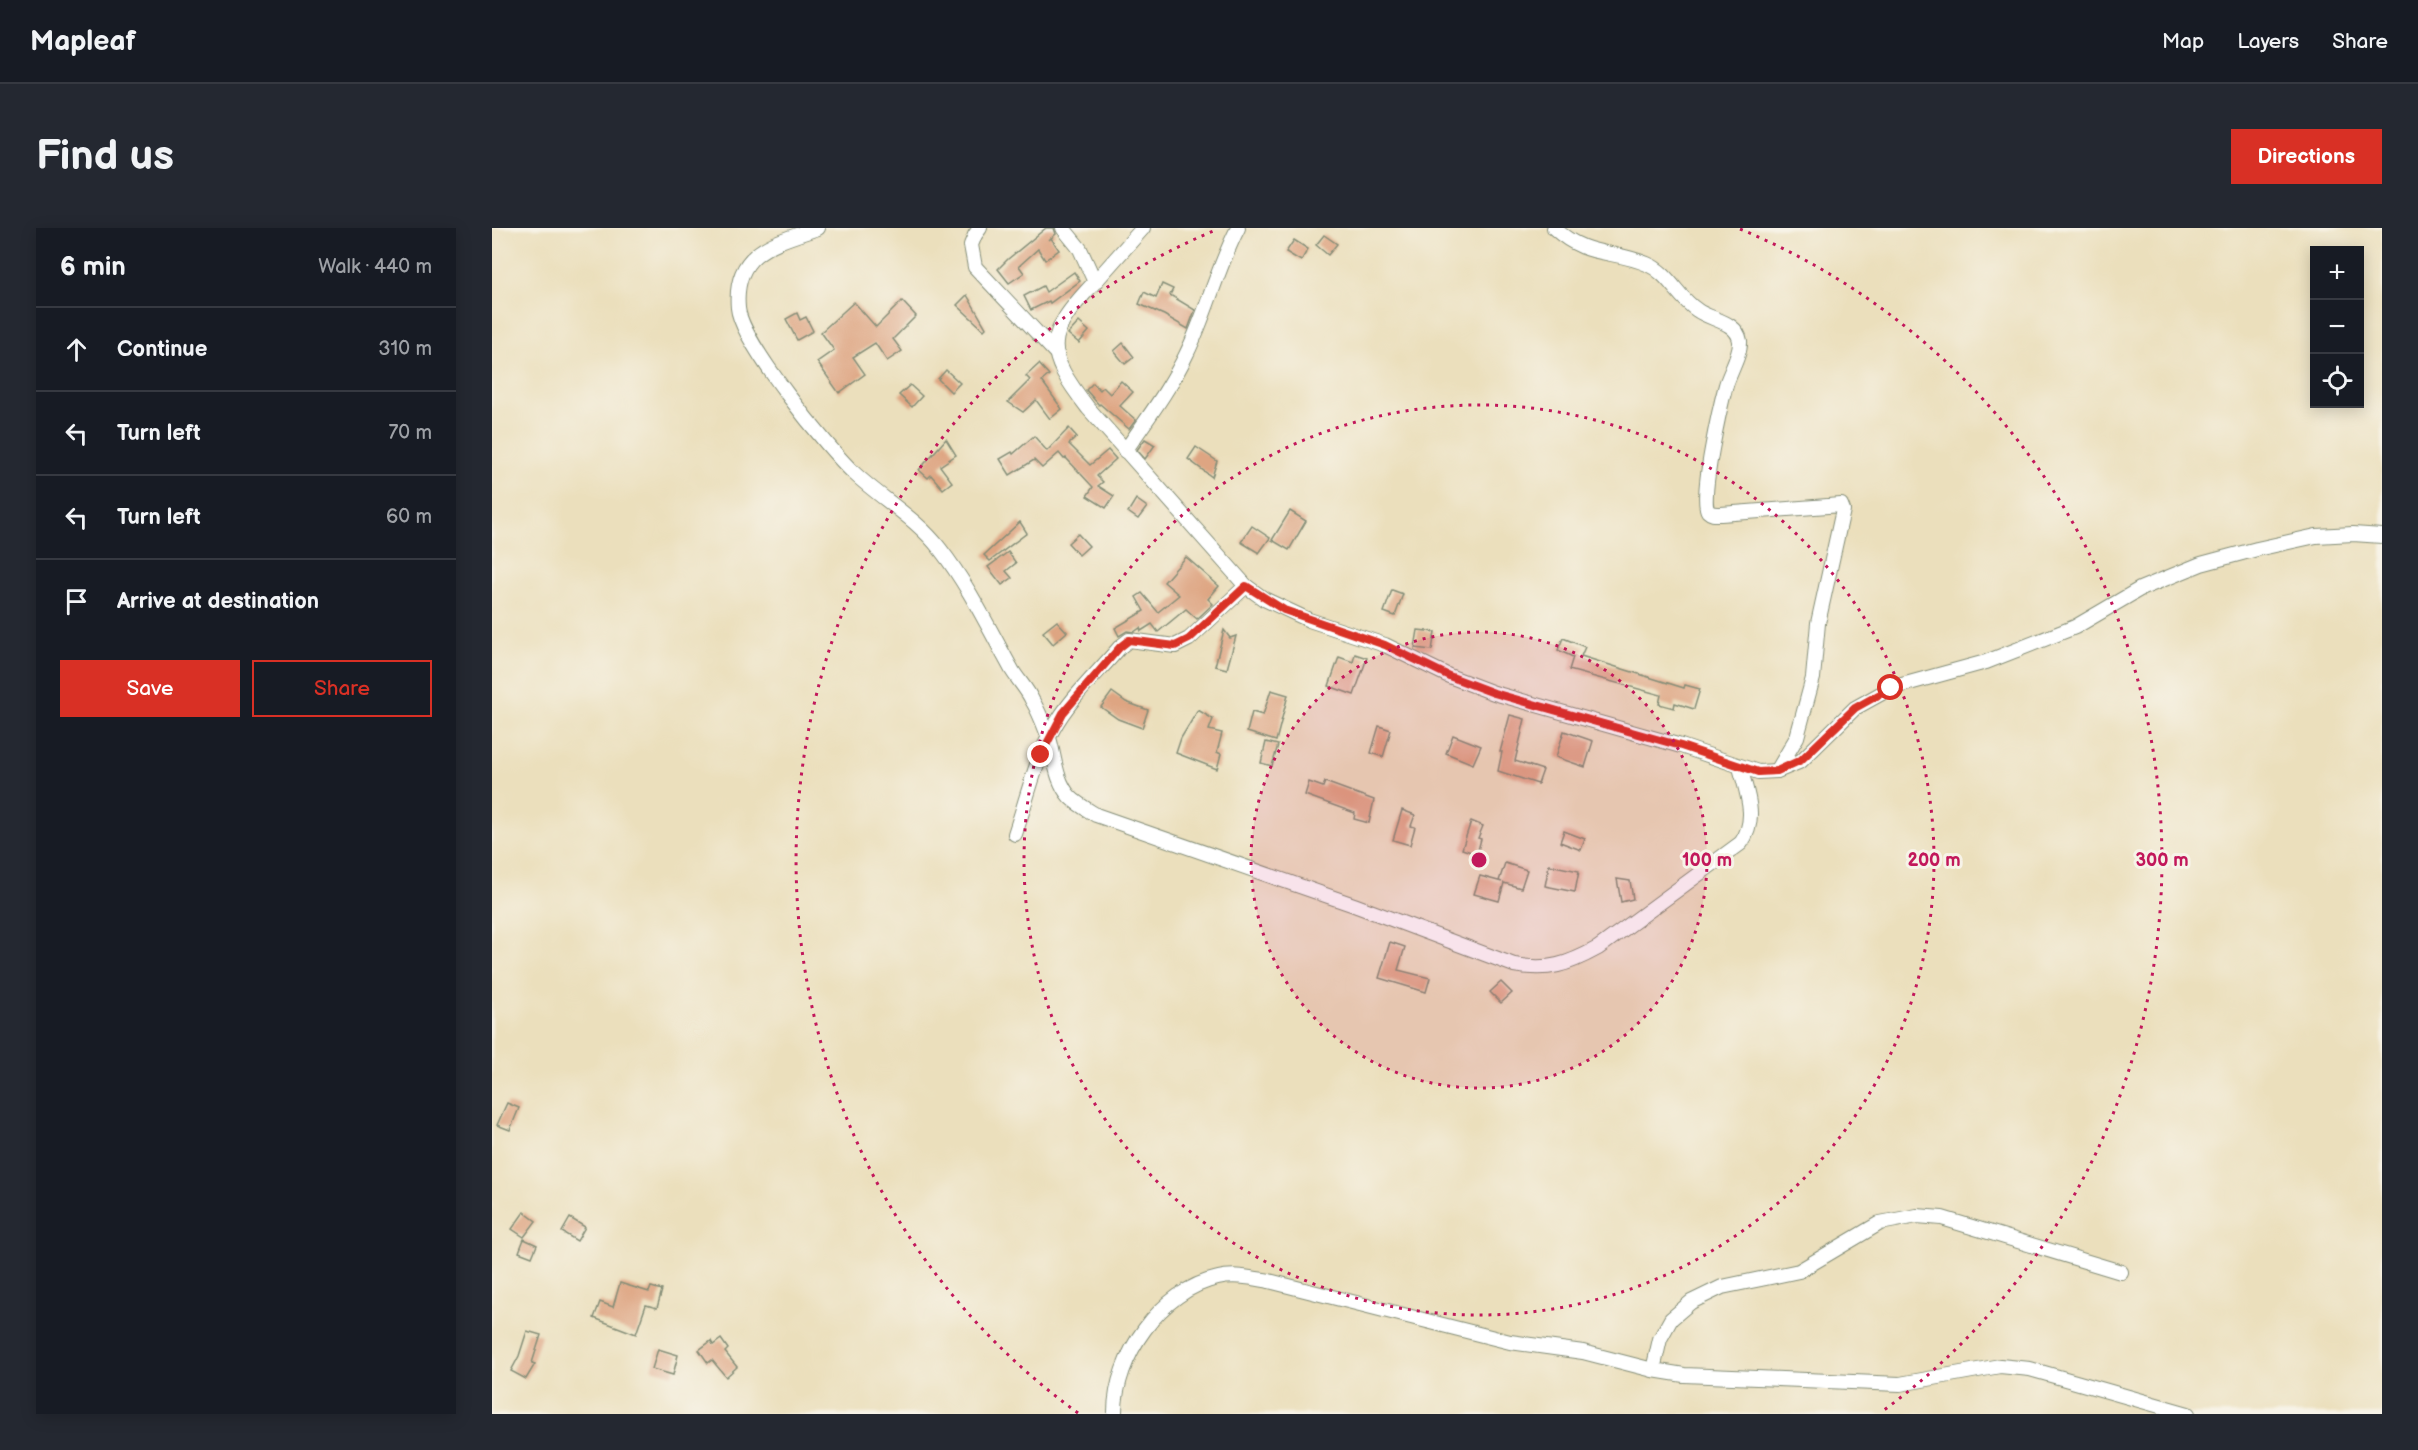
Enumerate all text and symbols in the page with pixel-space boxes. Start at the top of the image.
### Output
text: Mapleaf [30,25,136,58]
text: Map [2162,29,2204,54]
text: Layers [2237,29,2299,54]
text: Share [2332,29,2388,54]
button: Directions [2231,129,2382,184]
text: Find us [36,131,174,182]
map controls [2310,246,2364,408]
button: + [2310,246,2364,300]
text: 6 min [60,252,126,283]
text: Walk · 440 m [318,255,432,279]
button: − [2310,300,2364,354]
icon: ahead [60,333,93,366]
text: Continue [117,336,207,363]
text: 310 m [378,337,432,361]
button: locate [2310,354,2364,408]
icon: left [60,417,93,450]
text: Turn left [117,420,201,447]
text: 70 m [388,421,432,445]
icon: left [60,501,93,534]
text: Turn left [117,504,201,531]
text: 60 m [386,505,432,529]
icon: arrive [60,585,93,618]
text: Arrive at destination [117,588,319,615]
button: Save [60,660,240,717]
button: Share [252,660,432,717]
route start [1877,674,1903,700]
route end [1027,741,1053,767]
centre of rings [1469,850,1489,870]
text: 100 m [1682,850,1732,871]
text: 200 m [1907,850,1961,871]
text: 300 m [2135,850,2189,871]

